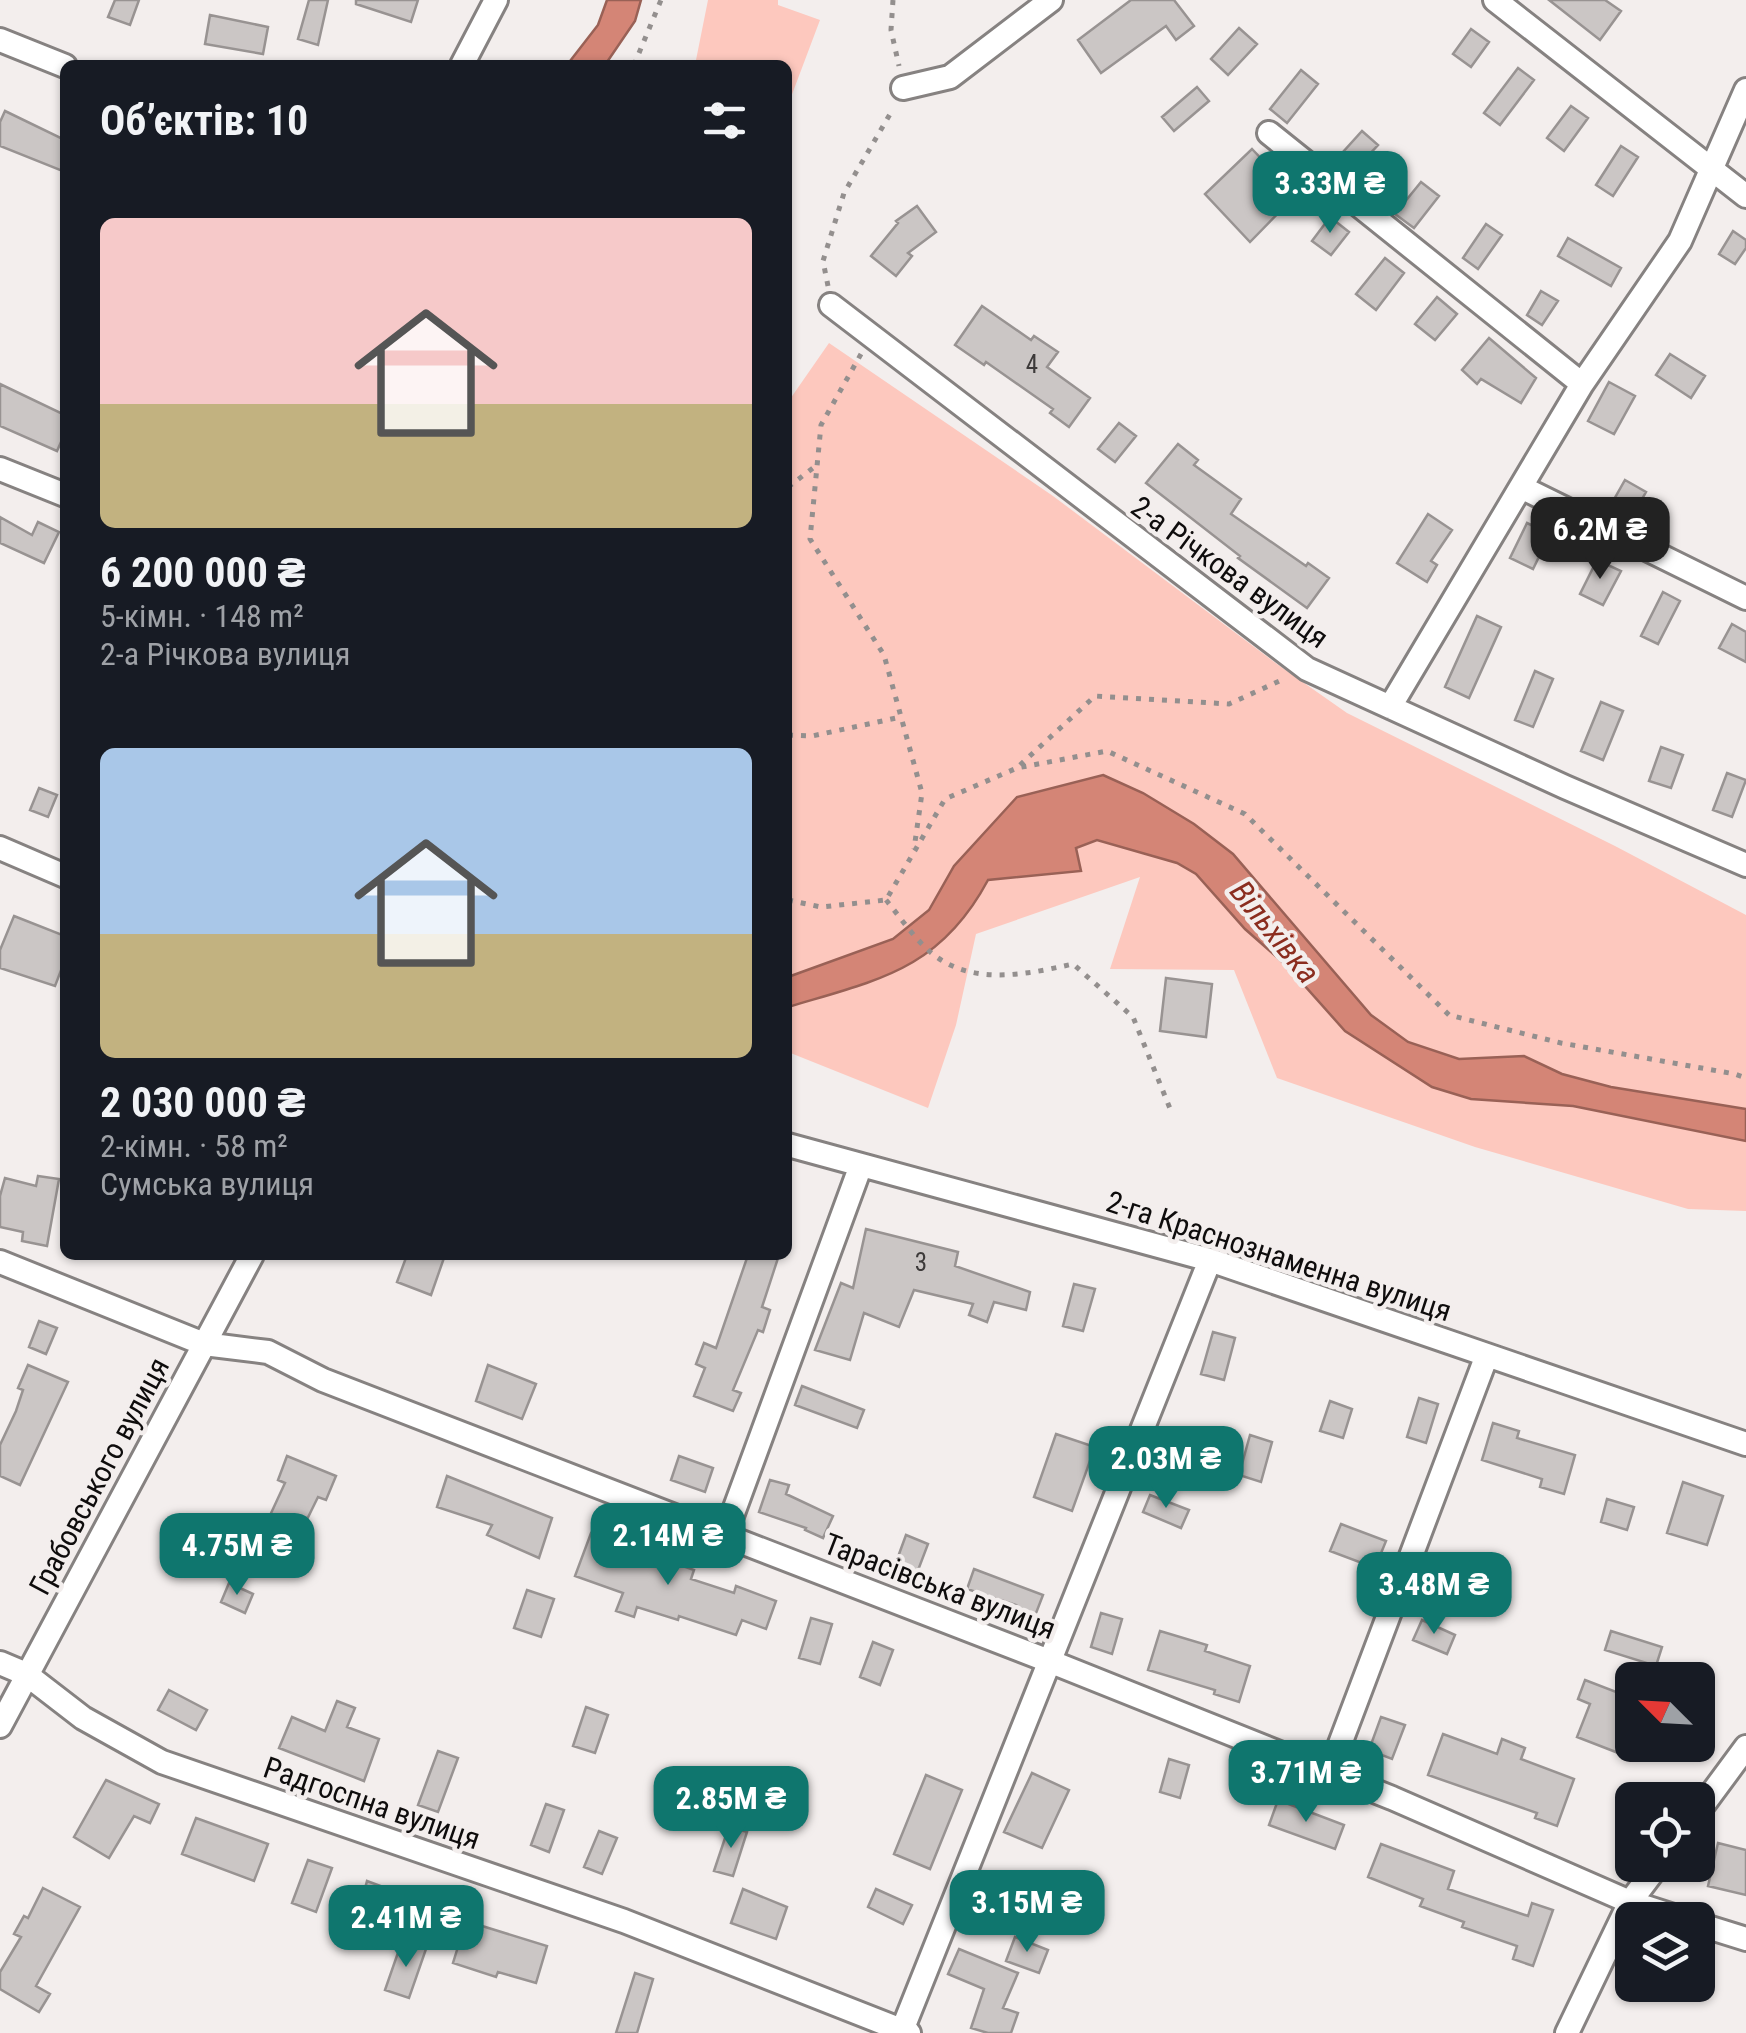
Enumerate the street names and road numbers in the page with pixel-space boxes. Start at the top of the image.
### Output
street label: 2-а Річкова вулиця [1125,489,1335,655]
street label: 2-га Краснознаменна вулиця [1102,1184,1456,1328]
street label: Грабовського вулиця [22,1351,176,1601]
street label: Тарасівська вулиця [819,1526,1061,1646]
street label: Радгоспна вулиця [259,1750,485,1856]

